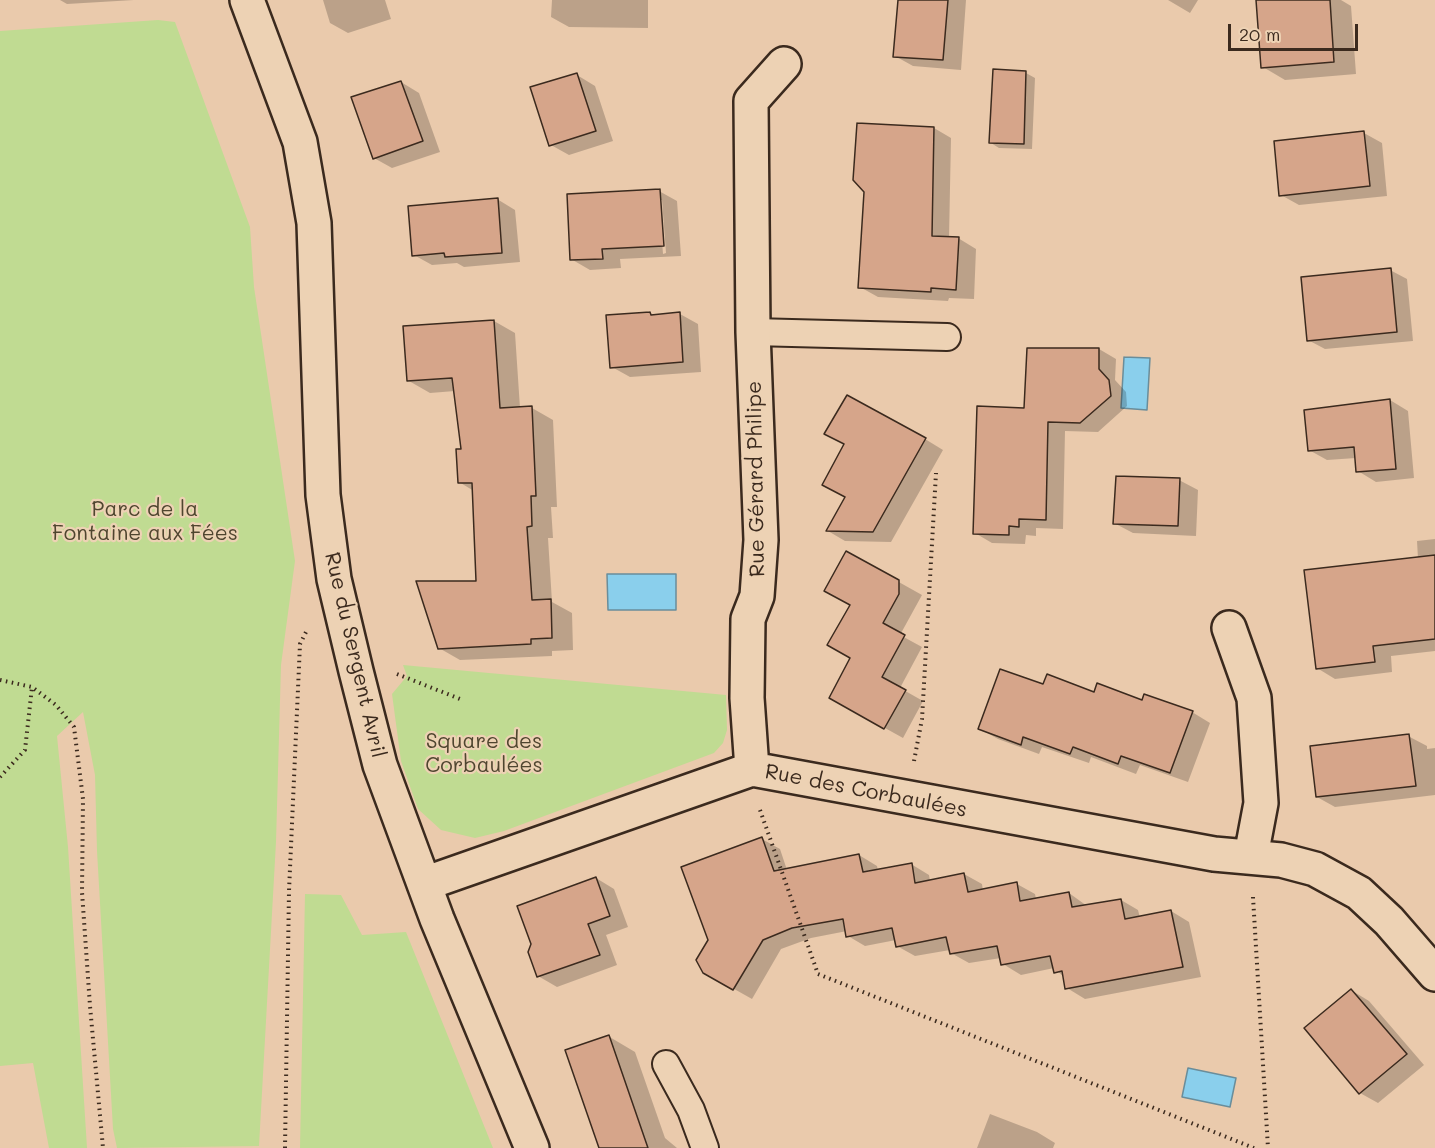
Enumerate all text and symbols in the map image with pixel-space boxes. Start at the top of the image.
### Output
scale bar [1231,12,1362,50]
text: 20 m [1239,22,1280,46]
street label: Rue Gérard Philipe [742,381,770,577]
park label: Parc de la Fontaine aux Fées [52,497,238,547]
street label: Rue du Sergent Avril [319,550,391,760]
park label: Square des Corbaulées [425,729,543,779]
street label: Rue des Corbaulées [763,759,969,823]

